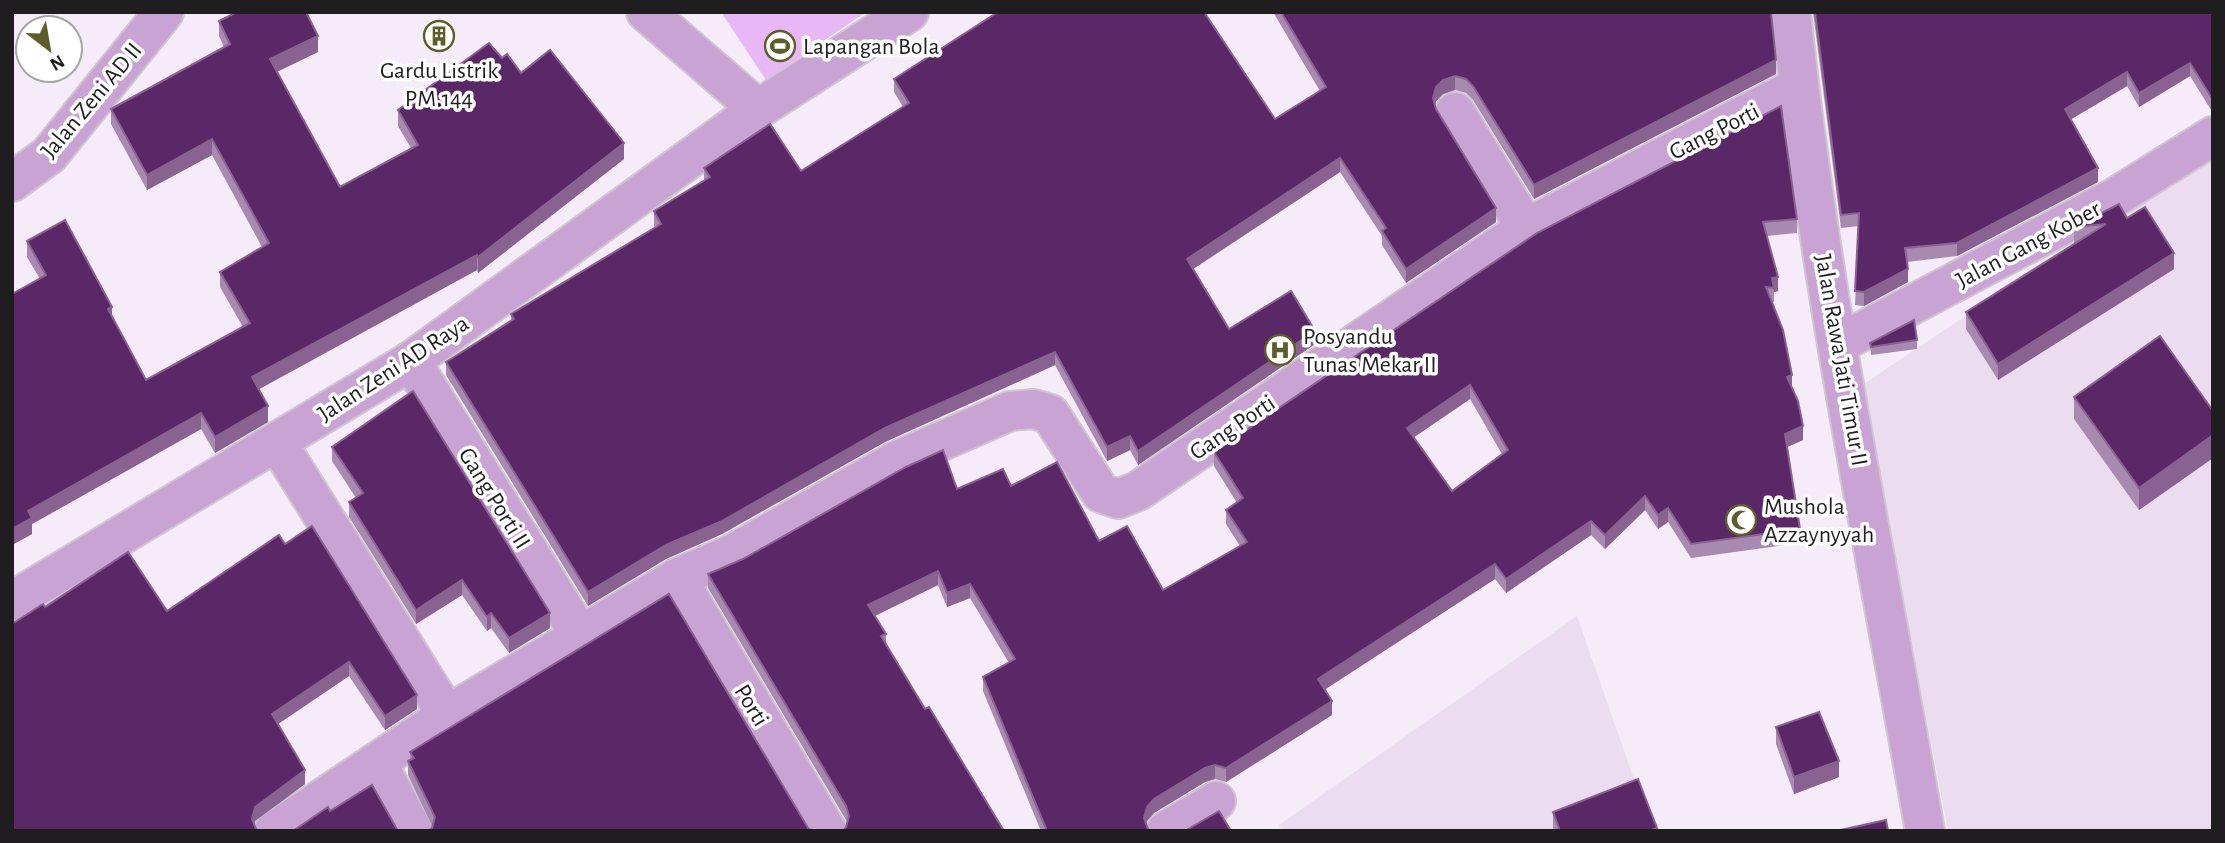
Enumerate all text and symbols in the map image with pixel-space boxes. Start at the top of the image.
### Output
north arrow [14,14,84,84]
building icon: Gardu Listrik PM.144 [422,19,456,53]
sports icon: Lapangan Bola [763,29,797,63]
place label: Lapangan Bola [803,35,940,59]
street label: Jalan Zeni AD II [37,38,147,163]
text: N [46,51,68,74]
place label: Gardu Listrik PM.144 [380,59,498,111]
street label: Gang Porti [1666,99,1763,165]
street label: Jalan Gang Kober [1952,197,2105,293]
street label: Jalan Rawa Jati Timur II [1811,252,1871,468]
street label: Jalan Zeni AD Raya [314,311,473,426]
place label: Posyandu Tunas Mekar II [1303,325,1437,377]
hospital icon: Posyandu Tunas Mekar II [1263,333,1297,367]
street label: Gang Porti [1186,391,1280,465]
street label: Gang Porti II [454,444,535,553]
place label: Mushola Azzaynyyah [1764,495,1874,547]
mosque icon: Mushola Azzaynyyah [1724,503,1758,537]
street label: Porti [729,680,773,731]

